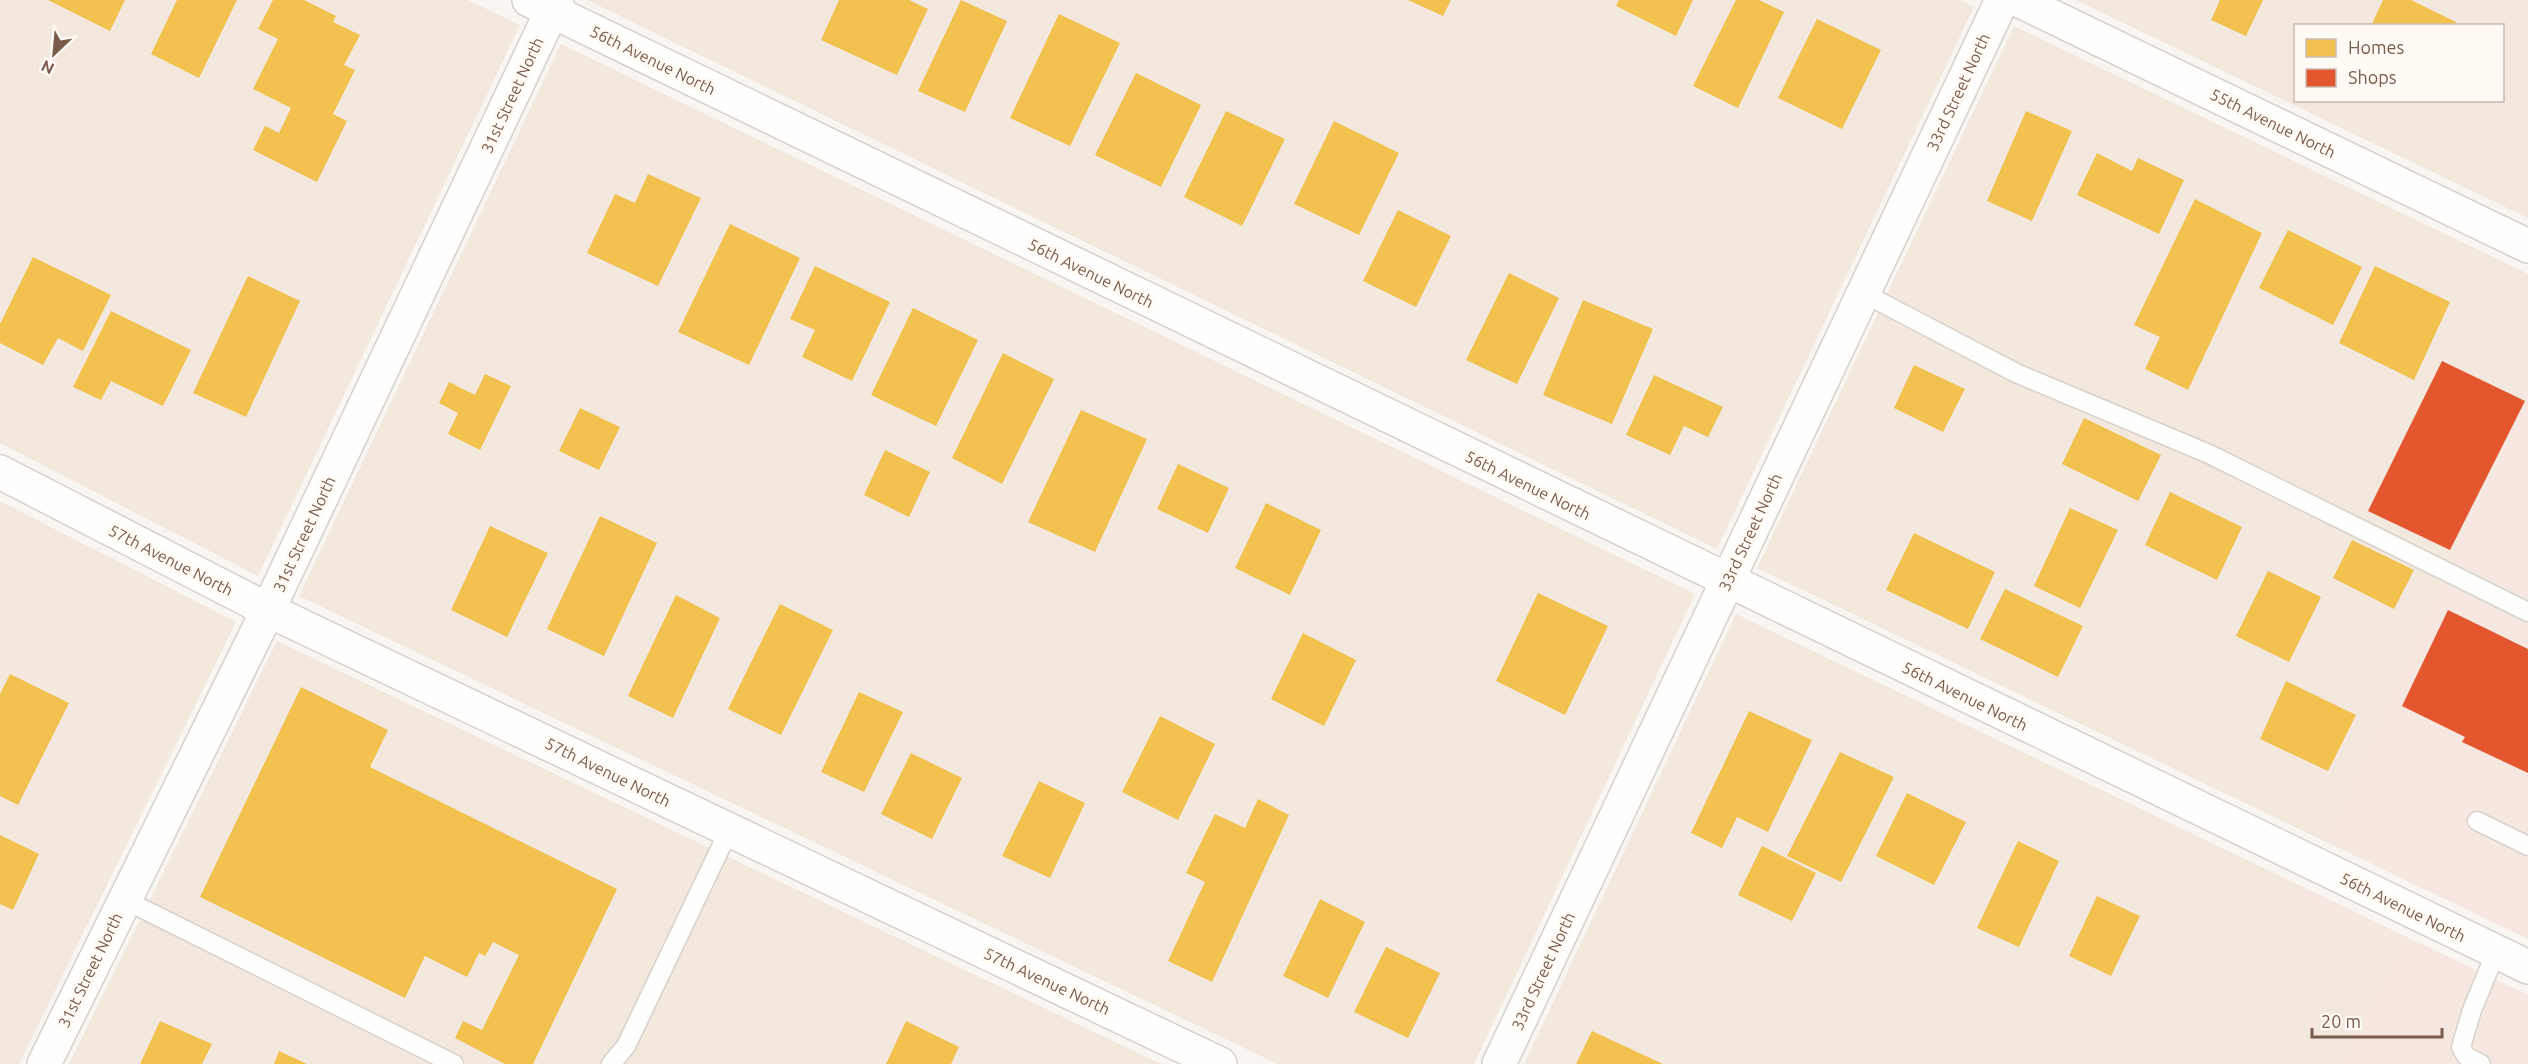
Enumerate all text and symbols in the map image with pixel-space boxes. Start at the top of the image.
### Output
street label: 56th Avenue North [587,22,719,98]
north arrow [24,24,84,84]
legend [2294,24,2504,102]
street label: 33rd Street North [1923,30,1993,154]
street label: 31st Street North [477,34,547,156]
text: Homes [2348,37,2405,57]
text: N [38,57,57,78]
text: Shops [2348,67,2397,87]
street label: 55th Avenue North [2207,85,2339,161]
street label: 56th Avenue North [1025,235,1157,311]
street label: 56th Avenue North [1462,447,1594,523]
street label: 33rd Street North [1715,470,1785,594]
street label: 31st Street North [269,473,339,595]
street label: 57th Avenue North [106,521,236,599]
street label: 56th Avenue North [1899,658,2031,734]
street label: 57th Avenue North [542,734,674,810]
street label: 56th Avenue North [2337,869,2469,945]
street label: 33rd Street North [1508,909,1578,1033]
street label: 31st Street North [54,910,126,1030]
street label: 57th Avenue North [981,944,1113,1018]
scale bar [2312,1001,2442,1039]
text: 20 m [2321,1011,2361,1031]

